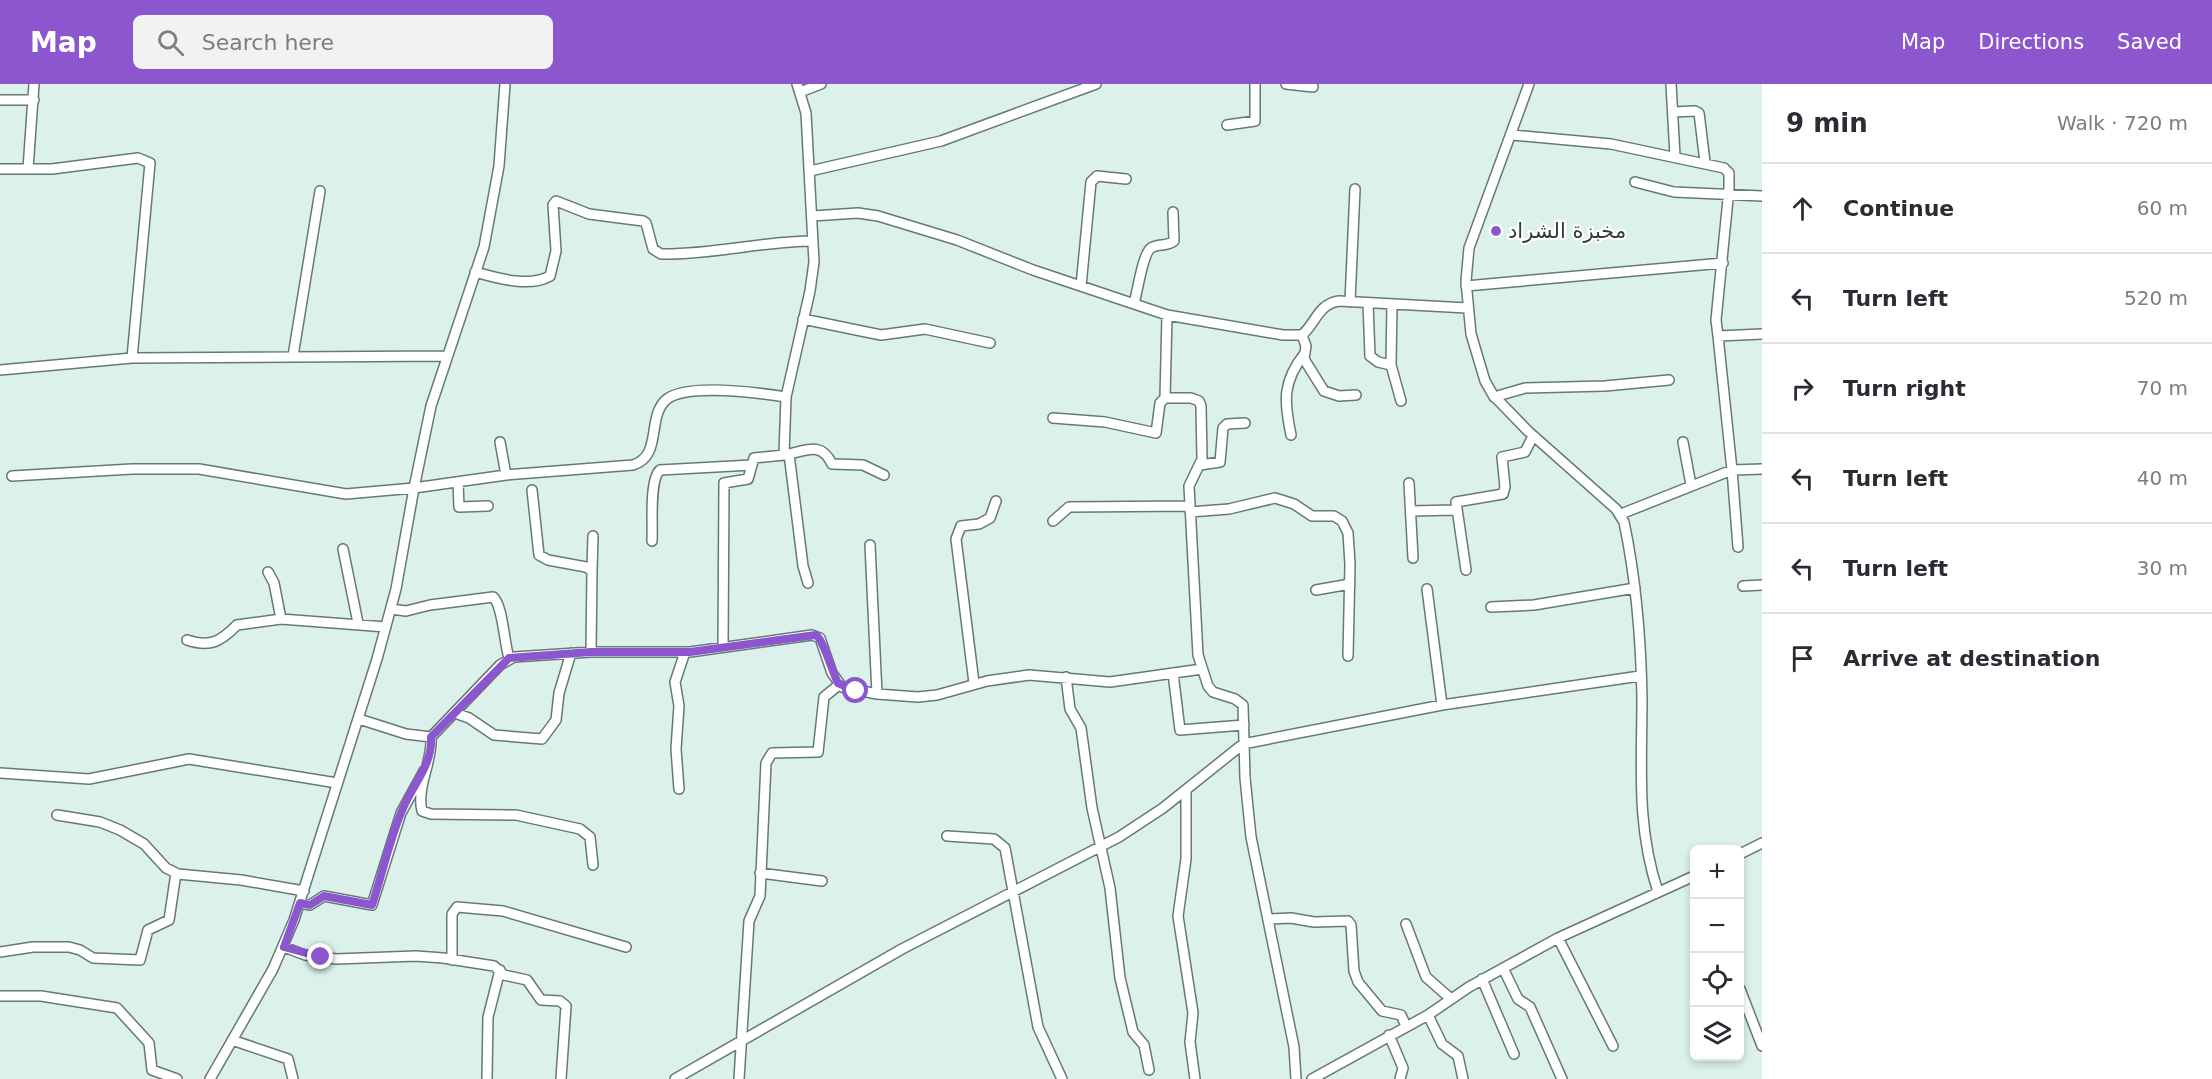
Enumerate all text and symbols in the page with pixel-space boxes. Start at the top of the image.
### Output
search box [133,15,553,69]
text: Map [30,26,97,59]
icon: search [154,26,187,59]
text: Search here [202,30,334,55]
text: Map [1901,30,1945,54]
text: Directions [1978,30,2084,54]
text: Saved [2117,30,2182,54]
text: 9 min [1786,108,1868,138]
text: Walk · 720 m [2057,111,2188,135]
icon: ahead [1786,192,1819,225]
text: Continue [1843,196,1954,221]
text: 60 m [2137,196,2188,220]
place label: مخبزة الشراد [1508,219,1626,243]
marker: مخبزة الشراد [1489,224,1503,238]
icon: left [1786,282,1819,315]
text: Turn left [1843,286,1948,311]
text: 520 m [2124,286,2188,310]
icon: right [1786,372,1819,405]
text: Turn right [1843,376,1966,401]
text: 70 m [2137,376,2188,400]
icon: left [1786,462,1819,495]
text: Turn left [1843,466,1948,491]
text: 40 m [2137,466,2188,490]
icon: left [1786,552,1819,585]
text: Turn left [1843,556,1948,581]
text: 30 m [2137,556,2188,580]
icon: arrive [1786,642,1819,675]
text: Arrive at destination [1843,646,2100,671]
route start [842,677,868,703]
map controls [1690,845,1744,1061]
button: + [1690,845,1744,899]
button: − [1690,899,1744,953]
route end [307,943,333,969]
button: locate [1690,953,1744,1007]
button: layers [1690,1007,1744,1061]

